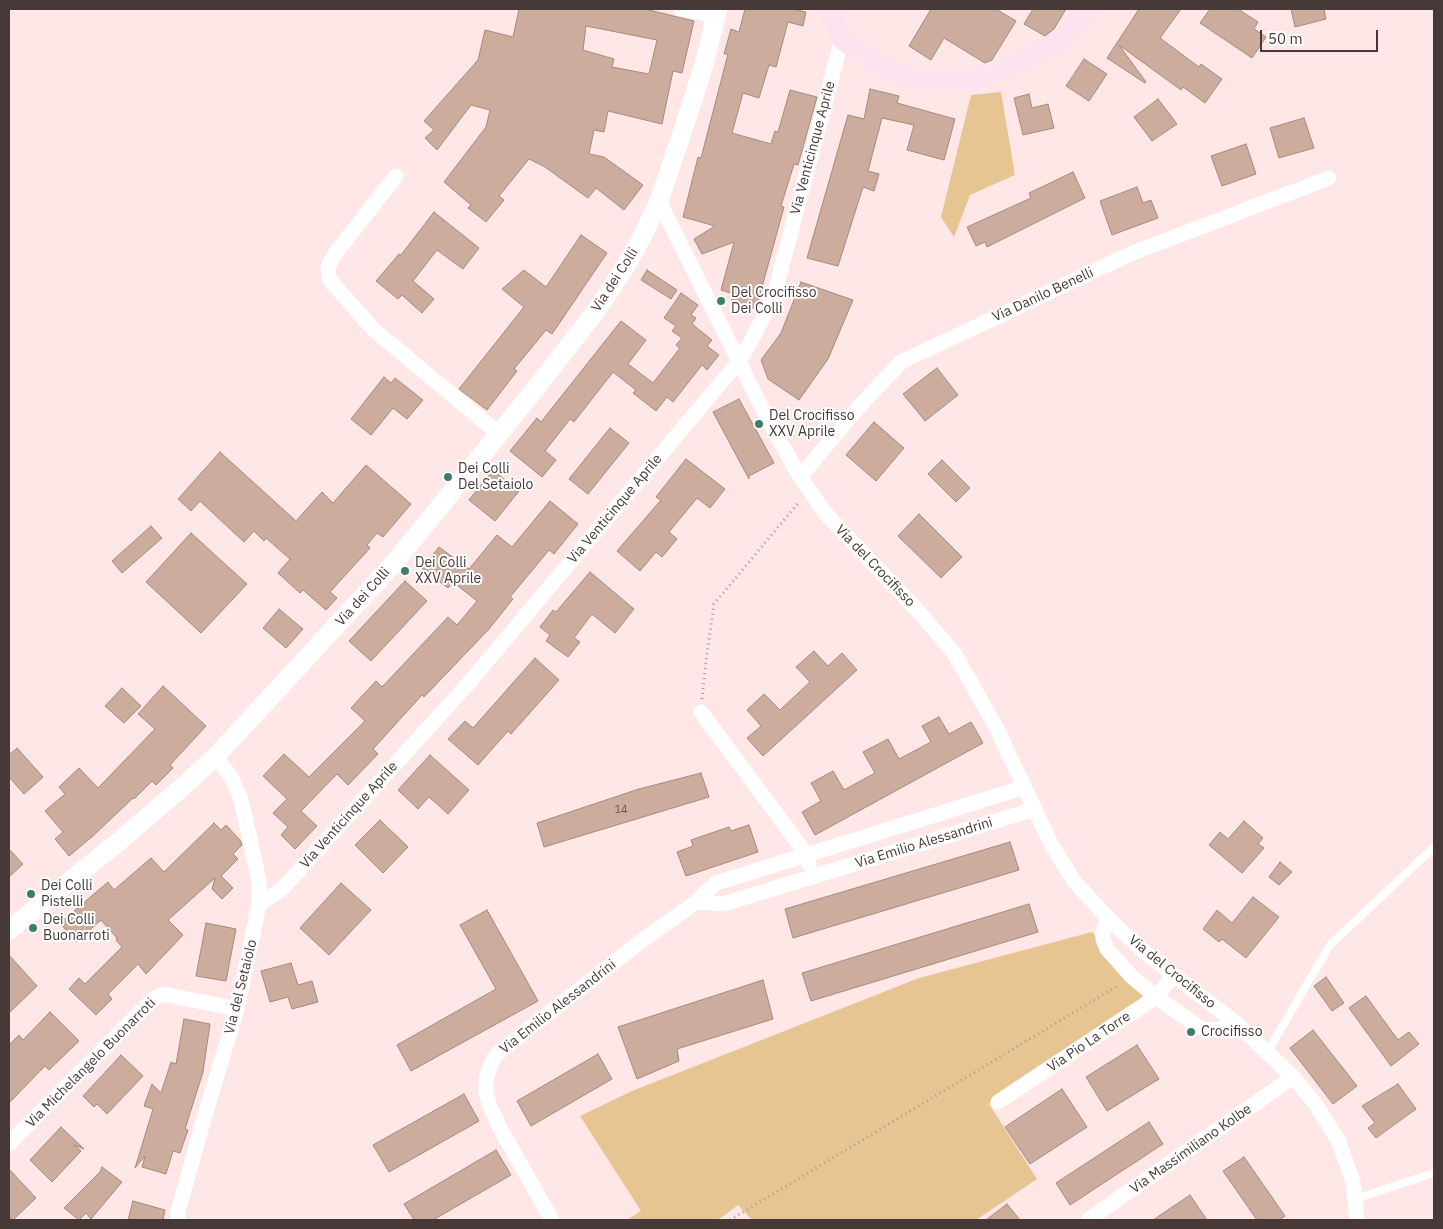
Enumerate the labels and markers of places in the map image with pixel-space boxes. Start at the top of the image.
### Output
place label: Del Crocifisso Dei Colli [731,285,817,318]
marker: Del Crocifisso Dei Colli [715,295,727,307]
place label: Del Crocifisso XXV Aprile [769,408,855,441]
marker: Del Crocifisso XXV Aprile [753,418,765,430]
place label: Dei Colli Del Setaiolo [458,461,533,494]
marker: Dei Colli Del Setaiolo [442,471,454,483]
place label: Dei Colli XXV Aprile [415,555,481,588]
marker: Dei Colli XXV Aprile [399,565,411,577]
place label: Dei Colli Pistelli [41,878,92,910]
marker: Dei Colli Pistelli [25,888,37,900]
place label: Dei Colli Buonarroti [43,912,110,944]
marker: Dei Colli Buonarroti [27,922,39,934]
place label: Crocifisso [1201,1024,1262,1040]
marker: Crocifisso [1185,1026,1197,1038]

